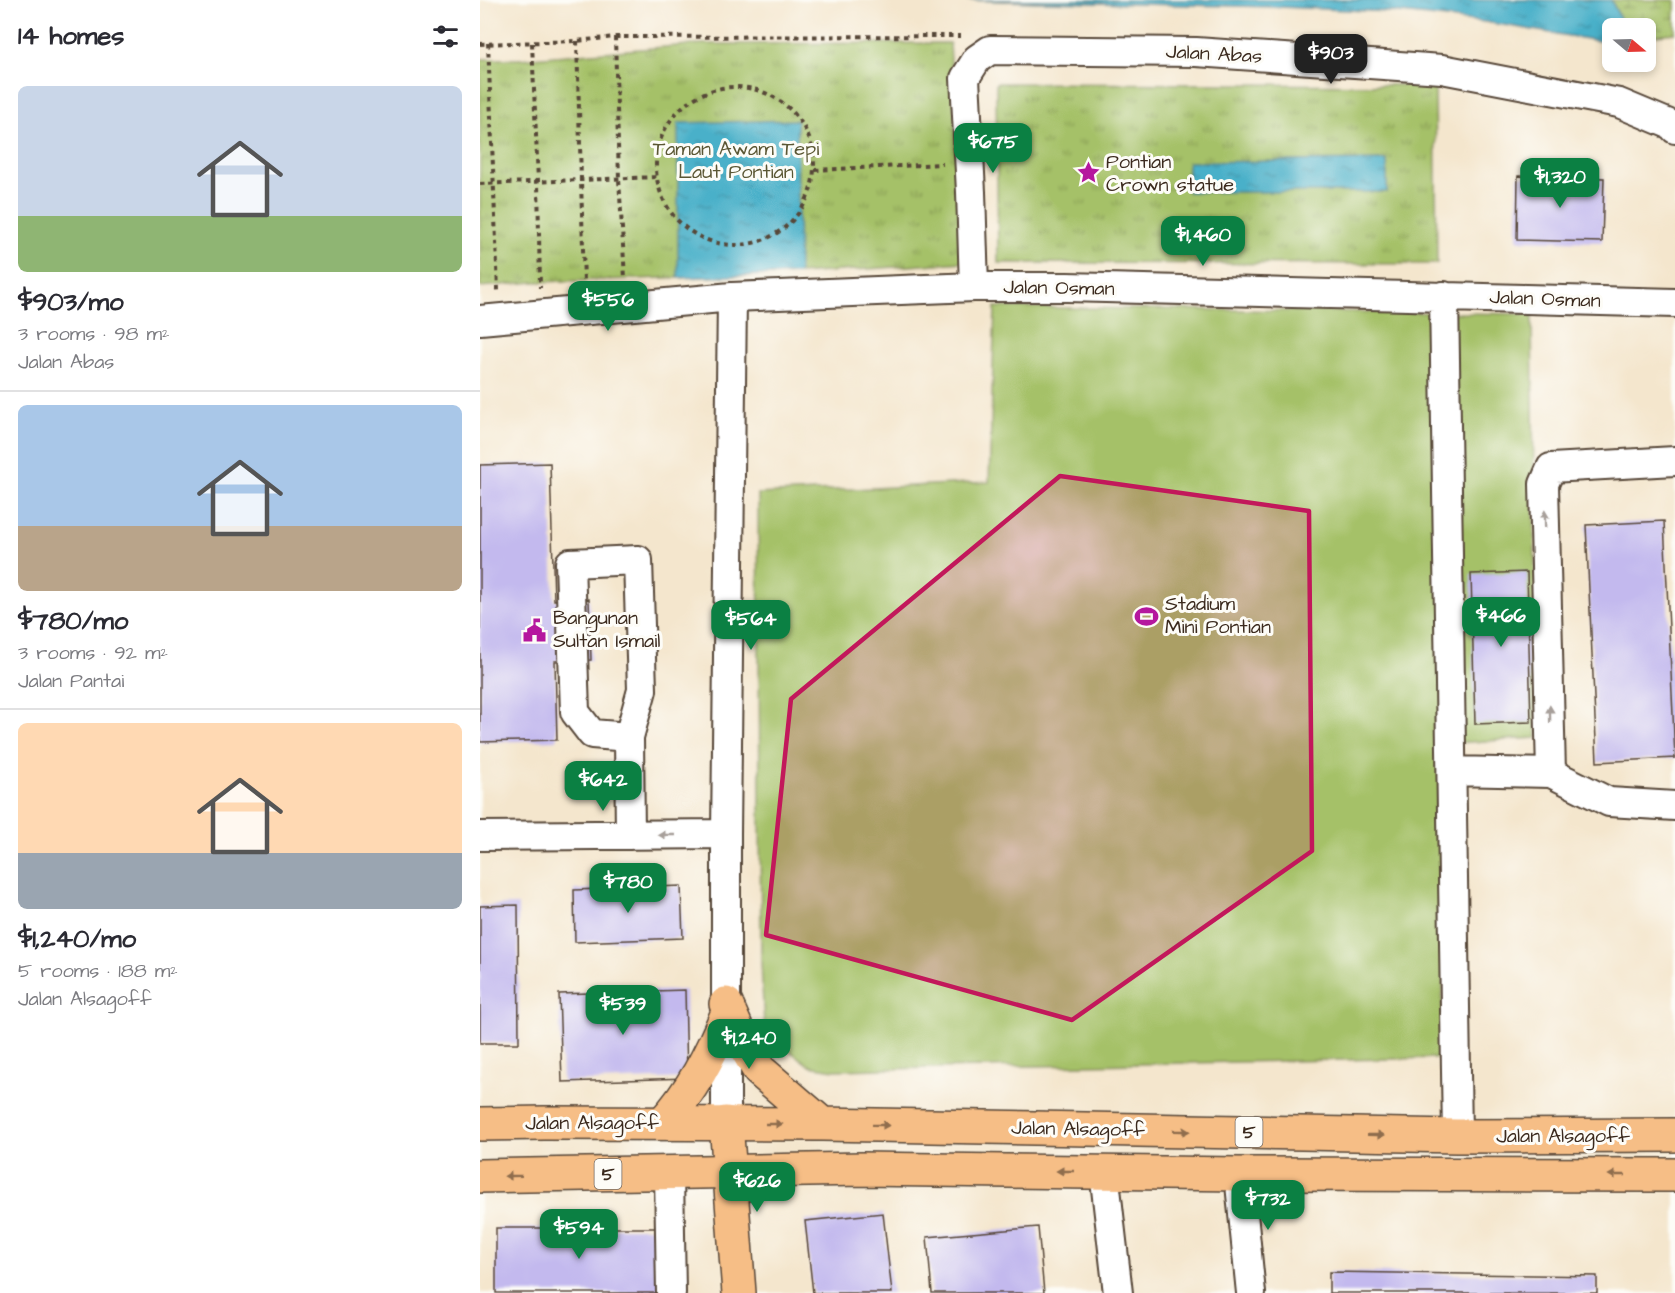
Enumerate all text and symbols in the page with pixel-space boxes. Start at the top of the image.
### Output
text: 14 homes [18,18,124,54]
north arrow [1602,18,1656,72]
map controls [1602,18,1656,72]
icon: filters [429,20,462,53]
pin: $903 [1295,34,1367,85]
street label: Jalan Abas [1165,37,1263,71]
text: $903 [1308,39,1354,67]
pin: $675 [957,123,1029,174]
icon: home [186,125,294,233]
text: $675 [968,128,1018,156]
park label: Taman Awam Tepi Laut Pontian [653,135,819,186]
place label: Pontian Crown statue [1106,148,1234,199]
pin: $1,320 [1511,158,1609,209]
place icon: Pontian Crown statue [1075,160,1101,186]
text: $1,320 [1534,163,1586,191]
pin: $1,460 [1154,216,1252,267]
text: $1,460 [1175,221,1231,249]
street label: Jalan Osman [1003,273,1115,303]
pin: $556 [572,281,644,332]
street label: Jalan Osman [1489,283,1601,315]
text: $903/mo [18,284,124,320]
text: $556 [582,286,634,314]
text: 3 rooms · 98 m² [18,320,170,348]
text: Jalan Abas [18,348,114,376]
icon: home [186,444,294,552]
one-way arrow [1540,510,1550,529]
place label: Stadium Mini Pontian [1165,590,1271,641]
pin: $466 [1465,597,1537,648]
pin: $564 [715,600,787,651]
text: $466 [1476,602,1526,630]
text: $780/mo [18,603,128,639]
sports icon: Stadium Mini Pontian [1134,603,1160,629]
place label: Bangunan Sultan Ismail [553,604,660,655]
text: $564 [725,605,777,633]
public building icon: Bangunan Sultan Ismail [522,617,548,643]
text: 3 rooms · 92 m² [18,639,168,667]
text: Jalan Pantai [18,667,124,695]
one-way arrow [1545,705,1554,724]
pin: $642 [567,761,639,812]
icon: home [186,762,294,870]
text: $642 [579,766,627,794]
one-way arrow [658,830,677,840]
pin: $780 [592,863,664,914]
text: $780 [603,868,653,896]
text: $1,240/mo [18,921,136,957]
text: 5 rooms · 188 m² [18,957,178,985]
text: Jalan Alsagoff [18,985,152,1013]
pin: $539 [587,985,659,1036]
text: $539 [600,990,646,1018]
pin: $1,240 [700,1019,798,1070]
text: $1,240 [722,1024,776,1052]
street label: Jalan Alsagoff [525,1109,659,1138]
street label: Jalan Alsagoff [1011,1114,1145,1145]
road number: 5 [1236,1117,1262,1147]
one-way arrow [764,1119,783,1129]
one-way arrow [871,1120,890,1130]
street label: Jalan Alsagoff [1496,1122,1630,1151]
one-way arrow [1171,1126,1190,1136]
one-way arrow [1366,1130,1385,1139]
road number: 5 [594,1159,622,1189]
pin: $626 [721,1162,793,1213]
one-way arrow [1055,1166,1074,1176]
text: $626 [733,1167,781,1195]
one-way arrow [1607,1170,1626,1180]
one-way arrow [504,1171,523,1181]
pin: $732 [1232,1180,1304,1231]
text: $732 [1245,1185,1291,1213]
pin: $594 [543,1209,615,1260]
text: $594 [554,1214,604,1242]

